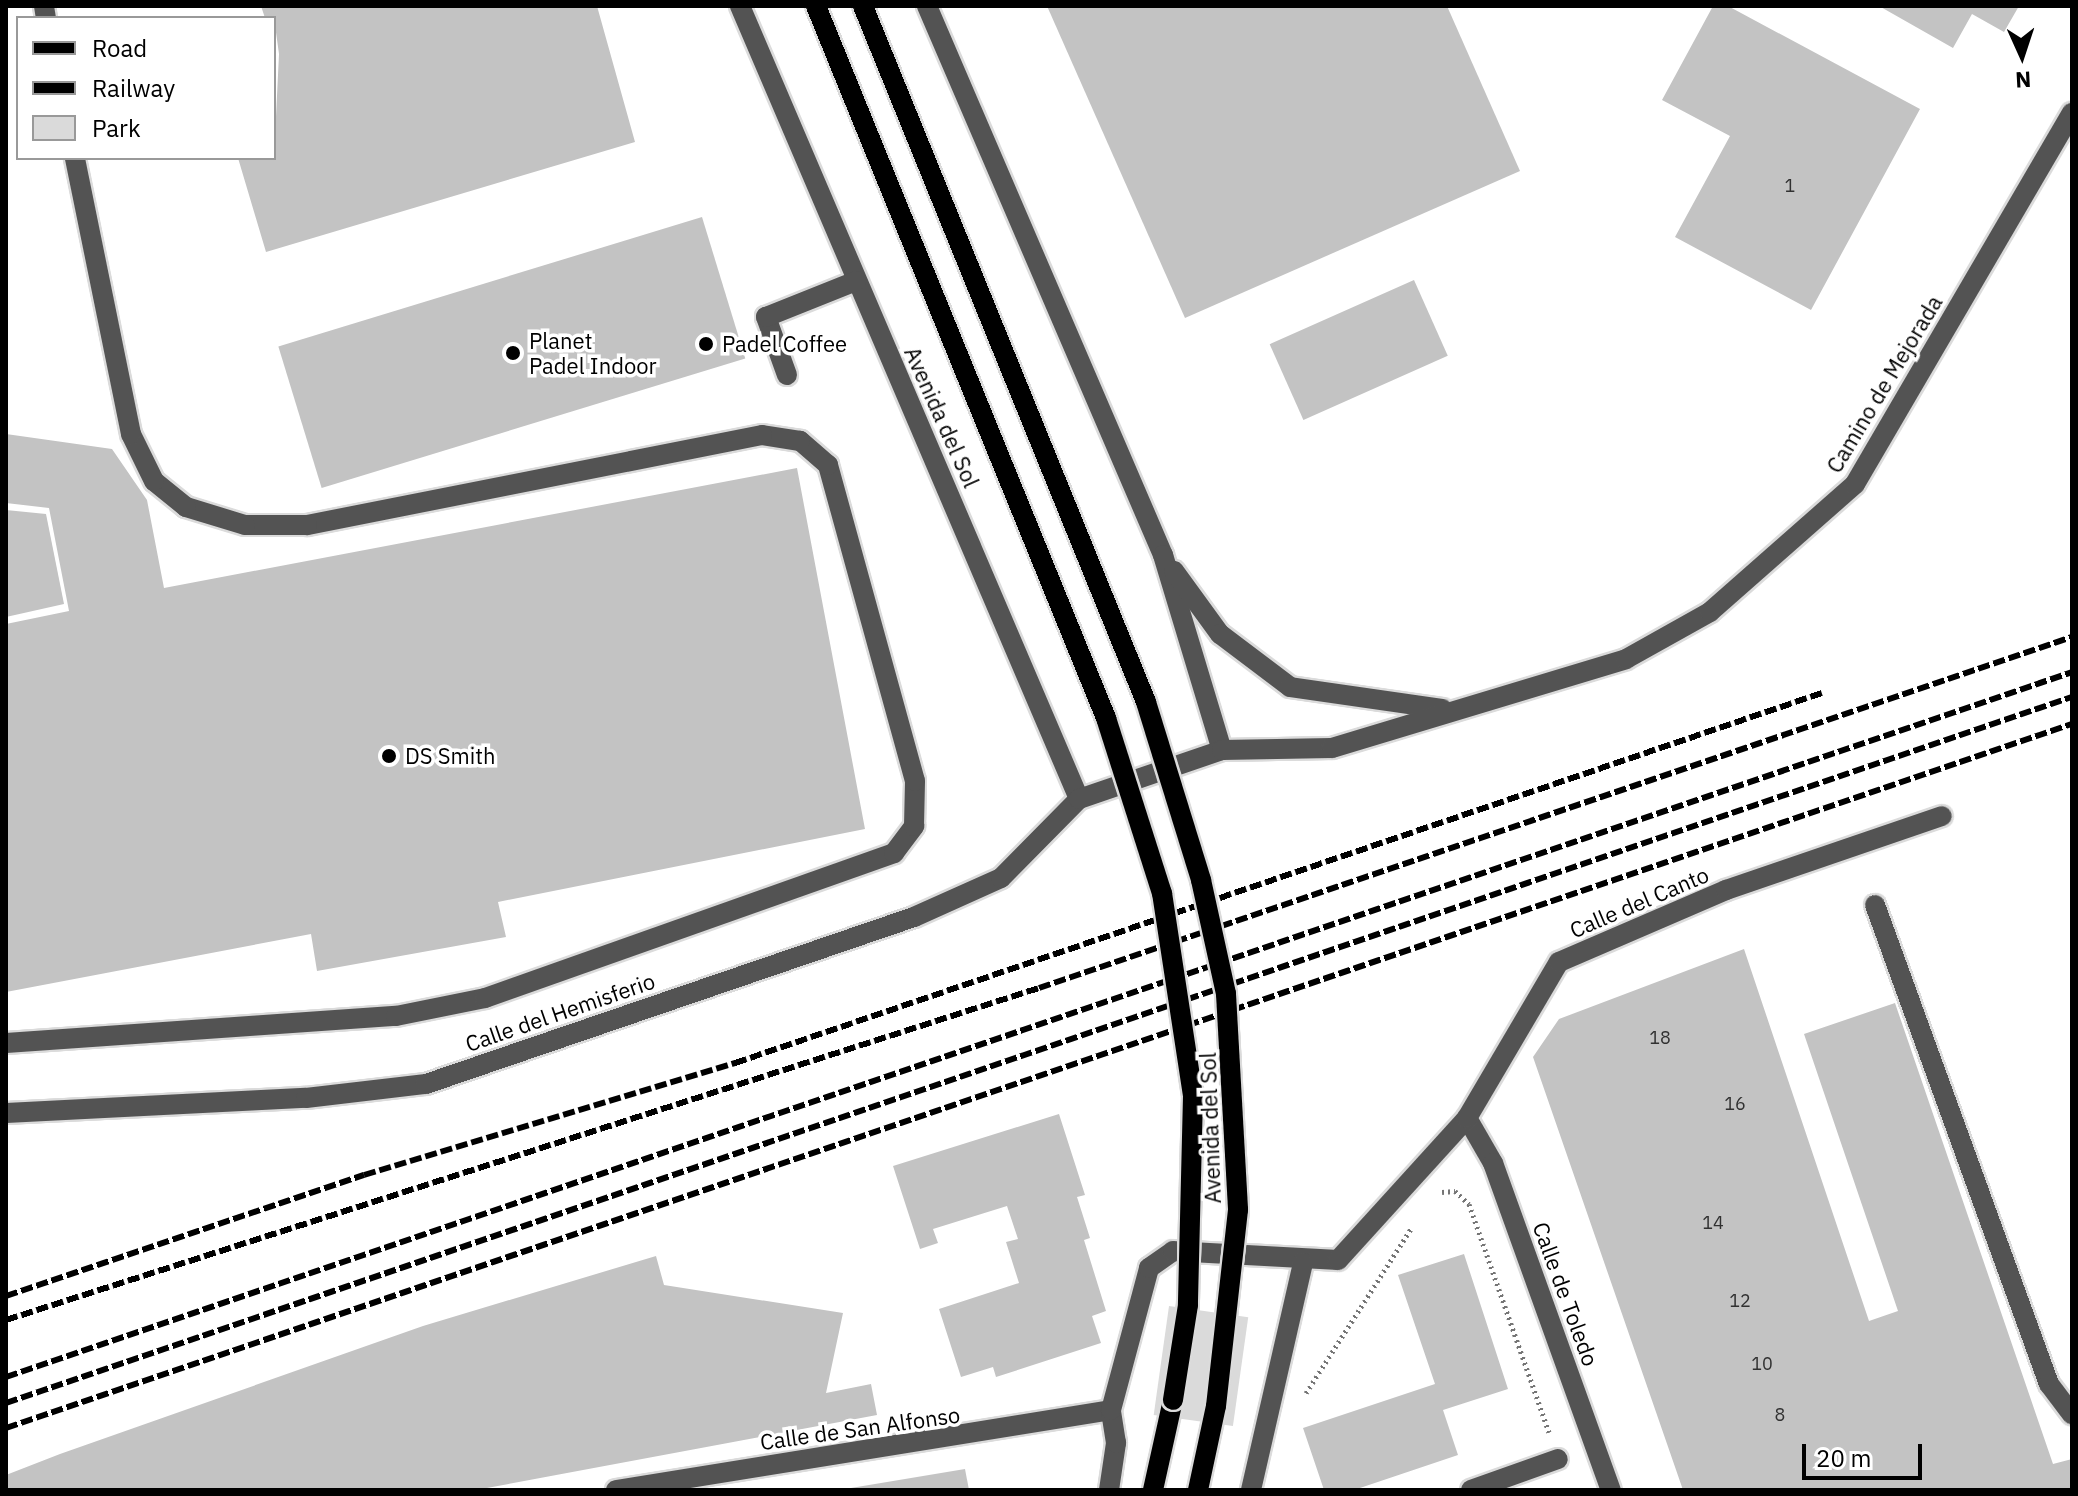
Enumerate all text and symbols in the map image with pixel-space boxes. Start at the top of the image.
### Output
legend [16,16,276,160]
north arrow [1982,16,2062,96]
text: Road [92,32,147,64]
text: N [2015,66,2032,95]
text: Railway [92,72,175,104]
text: Park [92,112,141,144]
house number: 1 [1785,175,1795,197]
street label: Camino de Mejorada [1821,291,1947,477]
place label: Planet Padel Indoor [529,327,657,378]
place label: Padel Coffee [722,331,847,357]
marker: Padel Coffee [697,335,715,353]
street label: Avenida del Sol [899,343,985,491]
marker: Planet Padel Indoor [504,344,522,362]
place label: DS Smith [405,743,495,769]
marker: DS Smith [380,747,398,765]
street label: Calle del Canto [1566,861,1712,943]
street label: Calle del Hemisferio [462,967,658,1057]
house number: 18 [1649,1027,1671,1049]
street label: Avenida del Sol [1194,1052,1226,1204]
house number: 16 [1724,1093,1746,1115]
house number: 14 [1702,1212,1724,1234]
street label: Calle de Toledo [1528,1218,1604,1370]
house number: 12 [1729,1290,1751,1312]
house number: 10 [1751,1353,1773,1375]
street label: Calle de San Alfonso [758,1401,962,1455]
house number: 8 [1775,1404,1785,1426]
scale bar [1806,1428,1926,1478]
text: 20 m [1816,1442,1871,1474]

